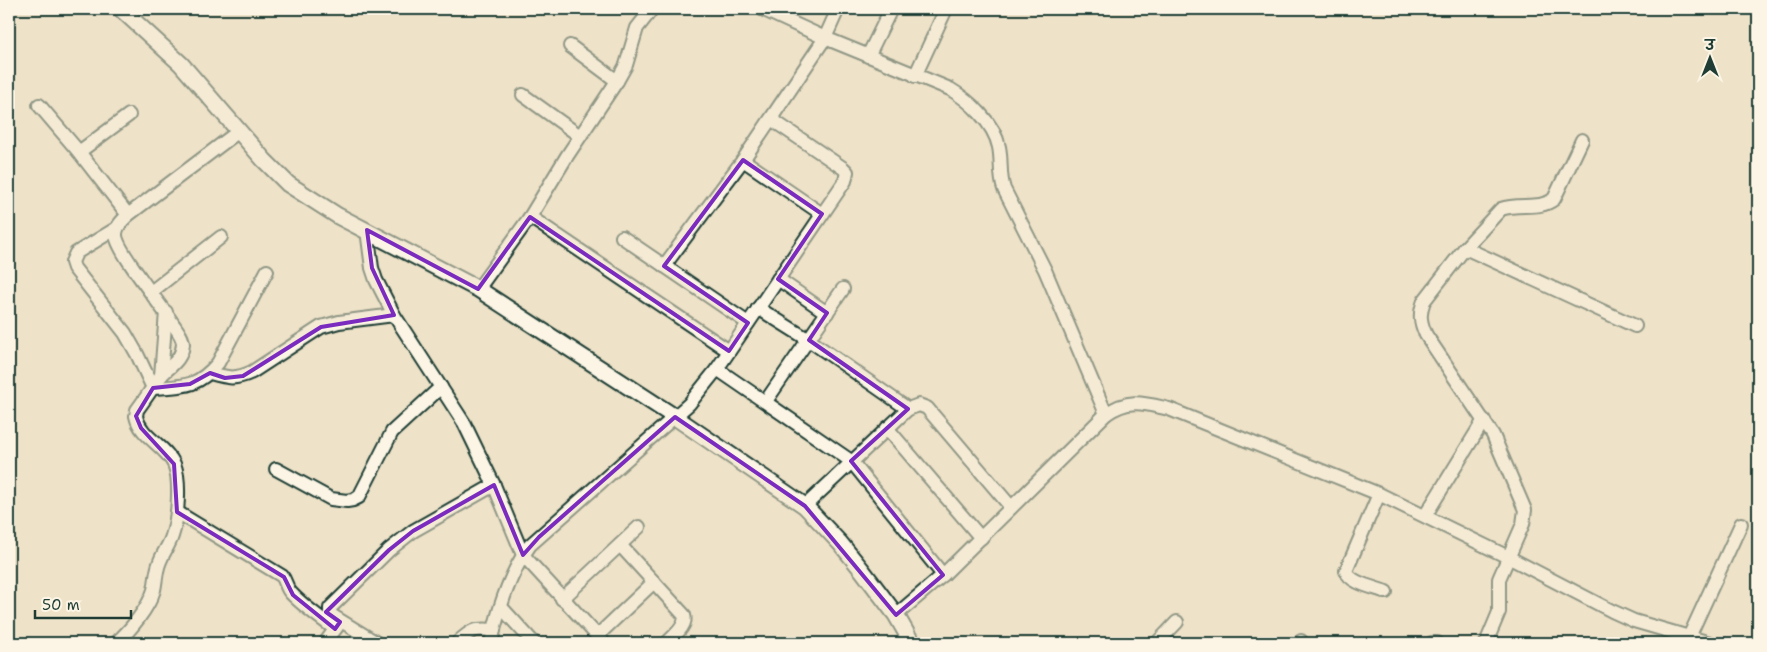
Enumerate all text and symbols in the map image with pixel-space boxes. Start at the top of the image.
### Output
north arrow [1684,32,1734,82]
text: उ [1703,36,1716,54]
scale bar [35,587,131,619]
text: 50 m [42,595,80,615]

